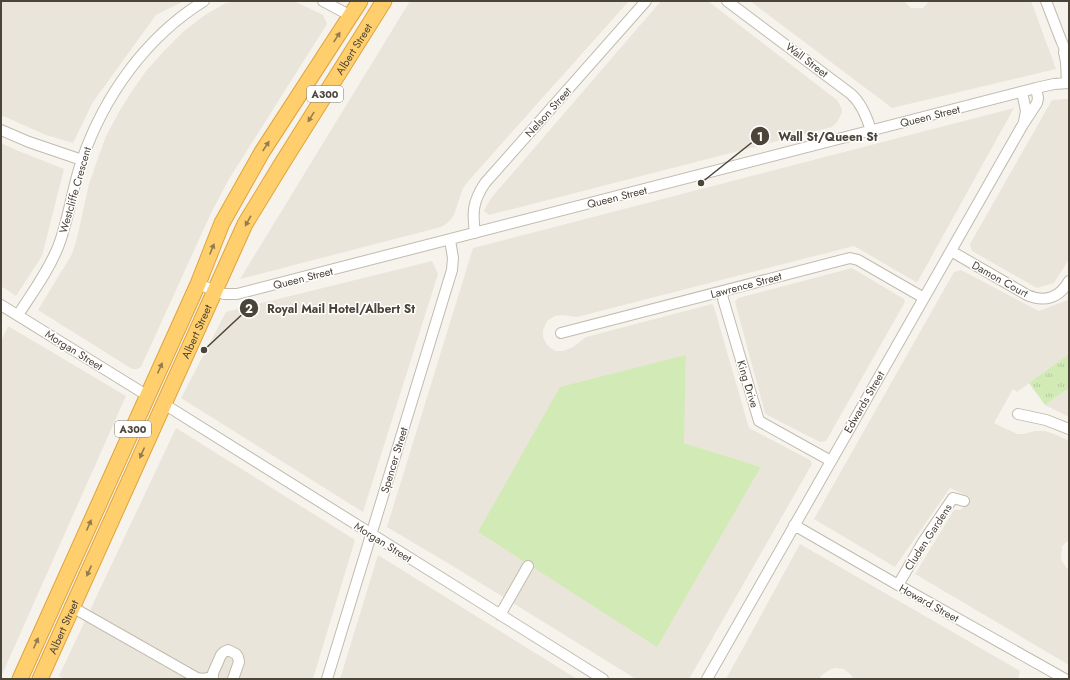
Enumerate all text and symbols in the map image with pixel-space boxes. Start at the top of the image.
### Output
street label: Albert Street [332,20,376,78]
one-way arrow [333,32,341,42]
street label: Wall Street [782,39,832,82]
street label: Nelson Street [521,83,575,141]
road number: A300 [307,86,343,102]
street label: Queen Street [898,101,962,131]
one-way arrow [307,112,315,122]
callout: Wall St/Queen St [750,124,886,148]
text: 1 [757,128,763,146]
text: Wall St/Queen St [778,128,878,146]
one-way arrow [262,141,270,151]
street label: Westcliffe Crescent [55,145,95,235]
street label: Queen Street [585,182,649,212]
one-way arrow [244,215,251,227]
one-way arrow [209,242,215,254]
street label: Damon Court [969,257,1031,301]
street label: Queen Street [271,263,335,293]
street label: Lawrence Street [709,268,784,302]
callout: Royal Mail Hotel/Albert St [239,296,423,320]
text: 2 [245,300,253,318]
text: Royal Mail Hotel/Albert St [267,300,415,318]
street label: Albert Street [177,302,216,361]
street label: Morgan Street [42,326,106,374]
street label: King Drive [733,358,763,410]
one-way arrow [157,363,163,374]
street label: Edwards Street [840,368,888,436]
road number: A300 [115,421,151,437]
street label: Spencer Street [376,425,412,495]
one-way arrow [139,447,145,458]
street label: Cluden Gardens [900,500,956,573]
street label: Morgan Street [351,518,415,566]
one-way arrow [86,519,92,531]
one-way arrow [85,565,92,577]
street label: Howard Street [896,580,962,626]
street label: Albert Street [44,597,83,657]
one-way arrow [33,638,39,649]

